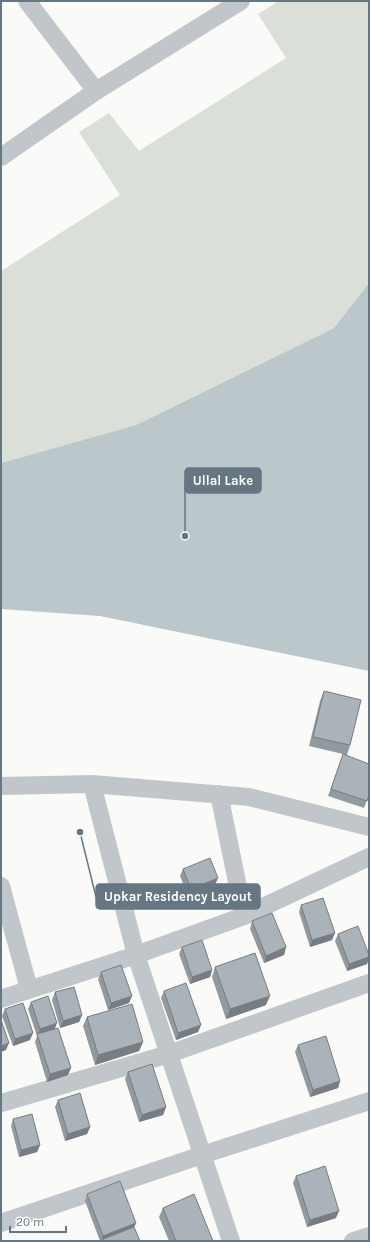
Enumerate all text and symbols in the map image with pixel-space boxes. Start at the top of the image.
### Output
callout: Ullal Lake [185,468,261,493]
text: Ullal Lake [193,473,253,488]
callout: Upkar Residency Layout [96,884,260,909]
text: Upkar Residency Layout [104,889,252,904]
scale bar [10,1208,66,1234]
text: 20 m [16,1215,44,1229]

